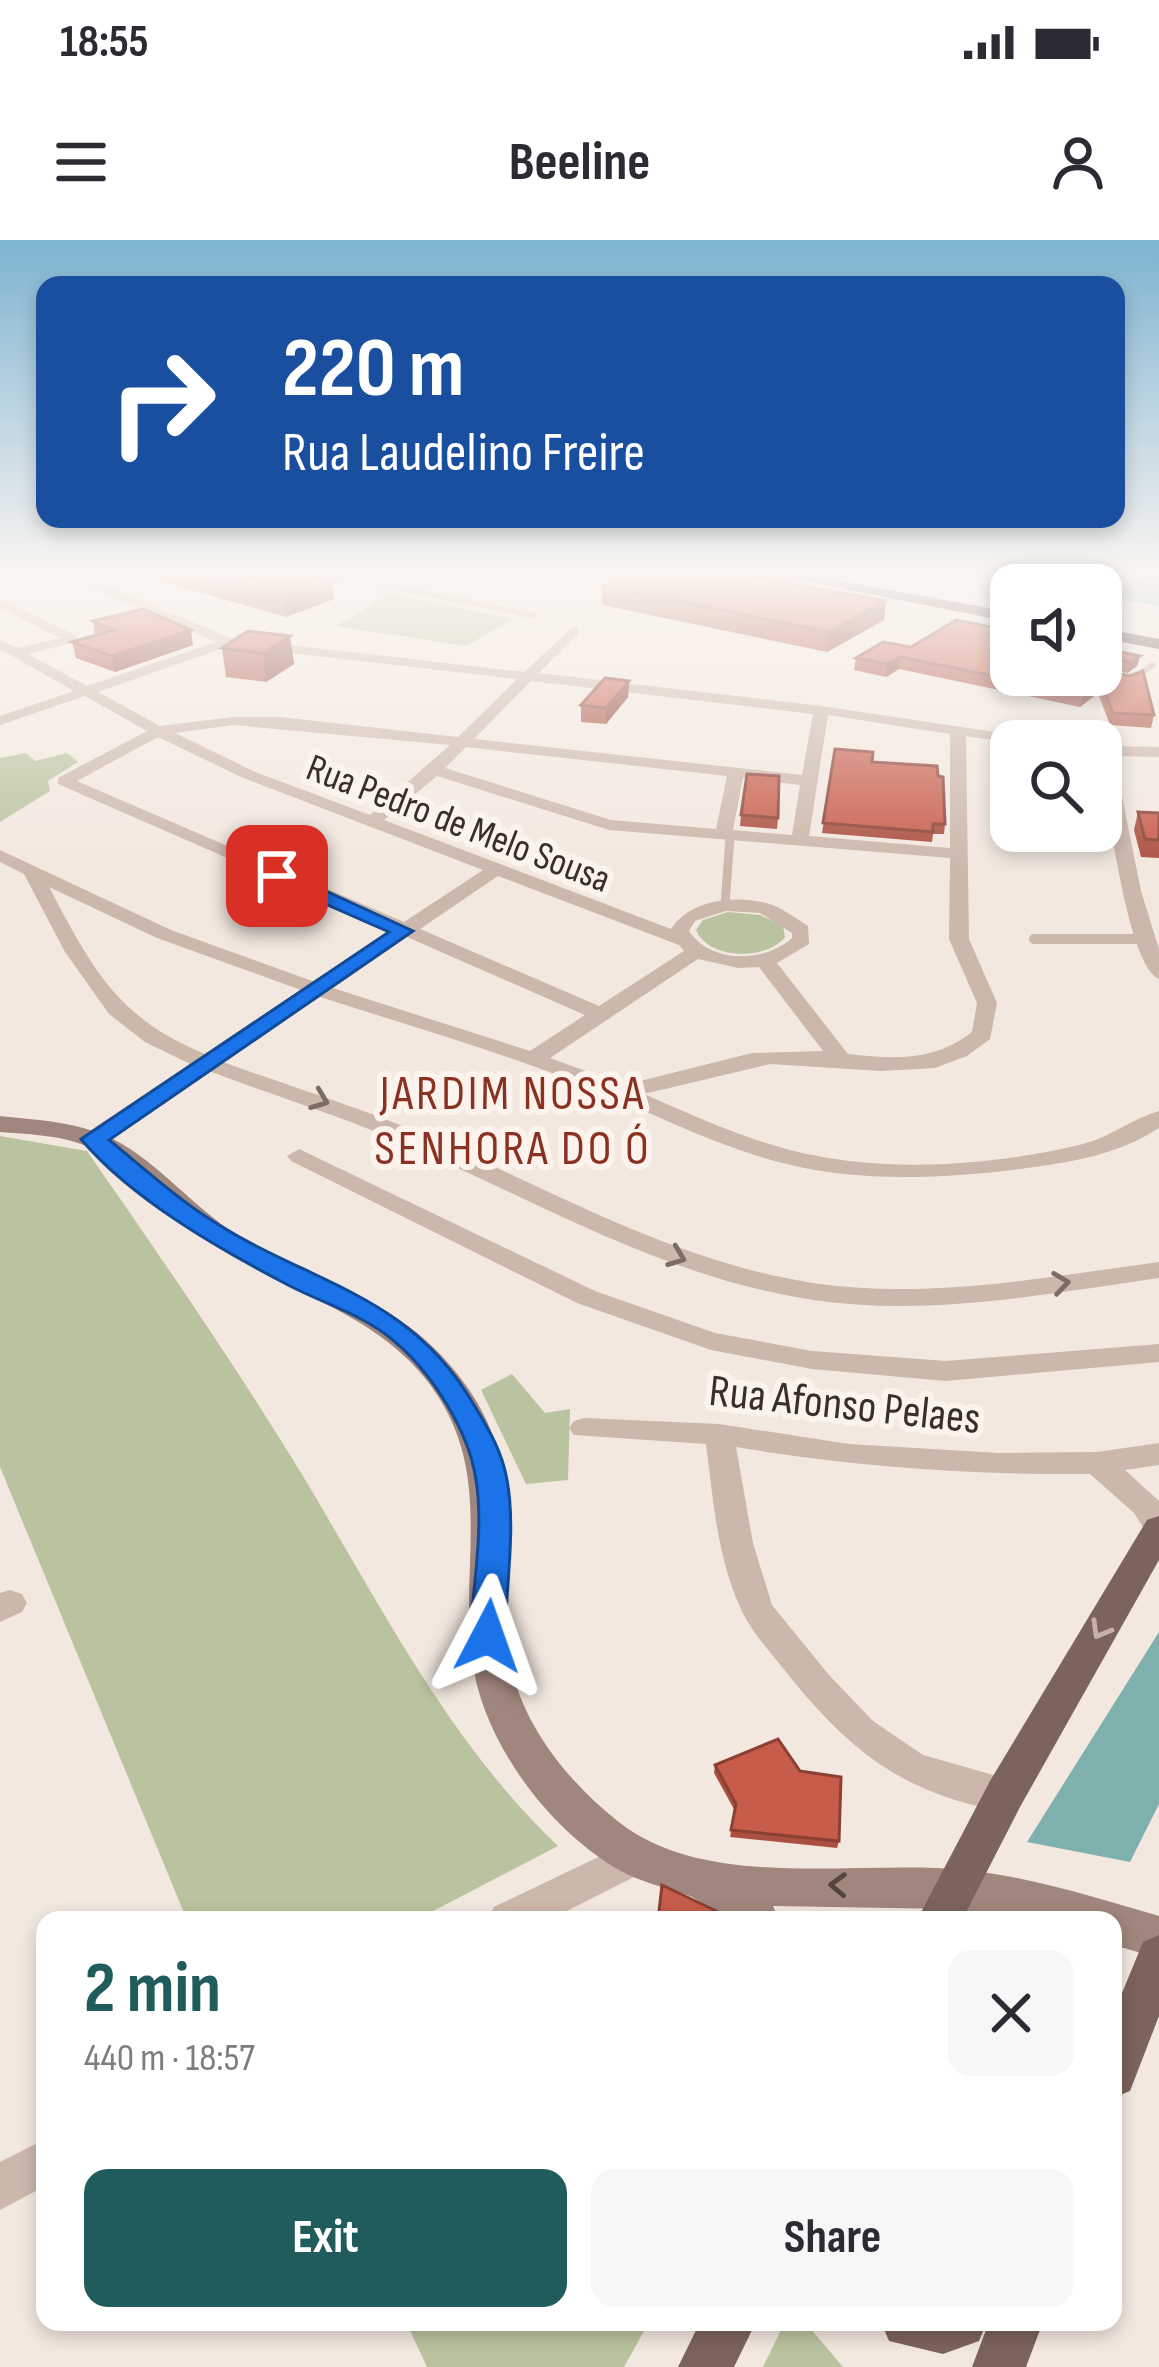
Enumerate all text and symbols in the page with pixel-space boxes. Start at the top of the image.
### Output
text: 18:55 [60,15,148,70]
icon: menu [48,129,114,195]
icon: person [1045,129,1111,195]
text: Beeline [509,130,650,195]
text: 220 m [282,319,464,420]
icon: right [84,324,240,480]
text: Rua Laudelino Freire [282,421,645,486]
map controls [990,564,1122,852]
button: sound [990,564,1122,696]
button: search [990,720,1122,852]
street label: Rua Pedro de Melo Sousa [300,745,617,904]
pin [226,825,328,927]
icon: arrive [244,843,310,909]
district label: JARDIM NOSSA SENHORA DO Ó [374,1066,652,1178]
one-way arrow [309,1086,330,1111]
one-way arrow [666,1243,687,1267]
one-way arrow [1051,1271,1071,1297]
street label: Rua Afonso Pelaes [706,1364,983,1447]
position arrow [425,1573,551,1699]
one-way arrow [1092,1617,1115,1639]
one-way arrow [828,1872,847,1898]
text: 2 min [84,1946,221,2033]
button: close [948,1950,1074,2076]
text: 440 m · 18:57 [84,2035,255,2082]
button: Exit [84,2169,567,2307]
button: Share [591,2169,1074,2307]

